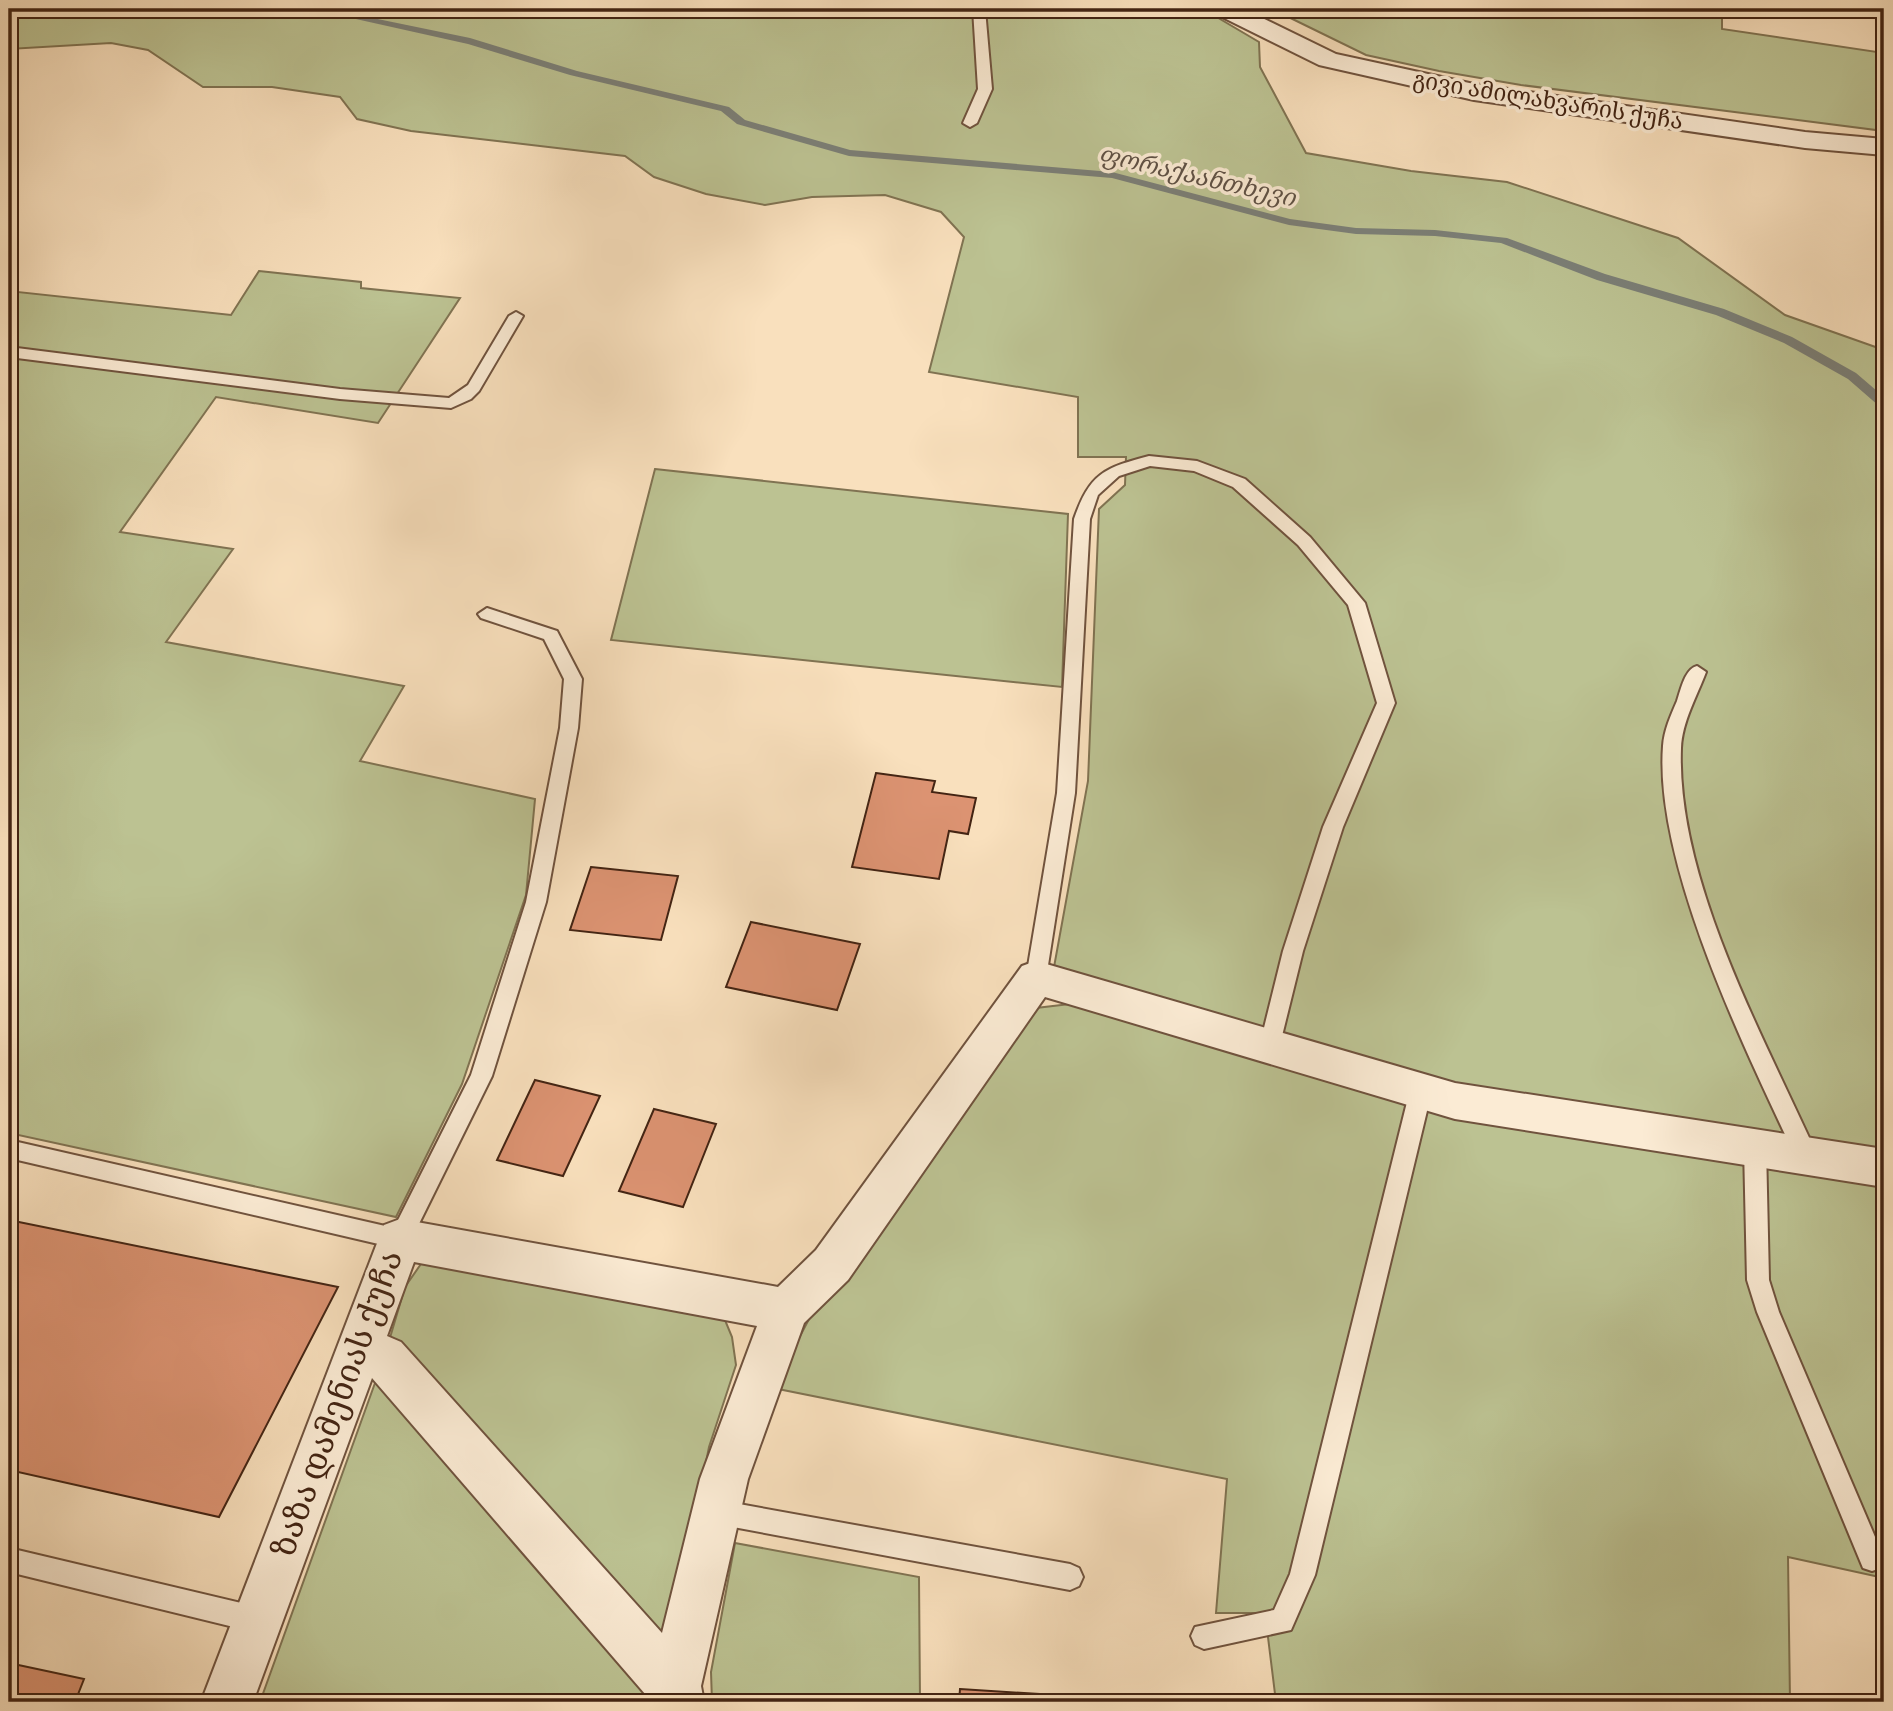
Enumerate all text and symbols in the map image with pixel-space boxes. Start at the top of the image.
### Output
street label: გივი ამილახვარის ქუჩა [1410,65,1685,139]
water label: ფორაქაანთხევი [1095,139,1300,217]
street label: ზაზა დამენიას ქუჩა [263,1244,417,1564]

